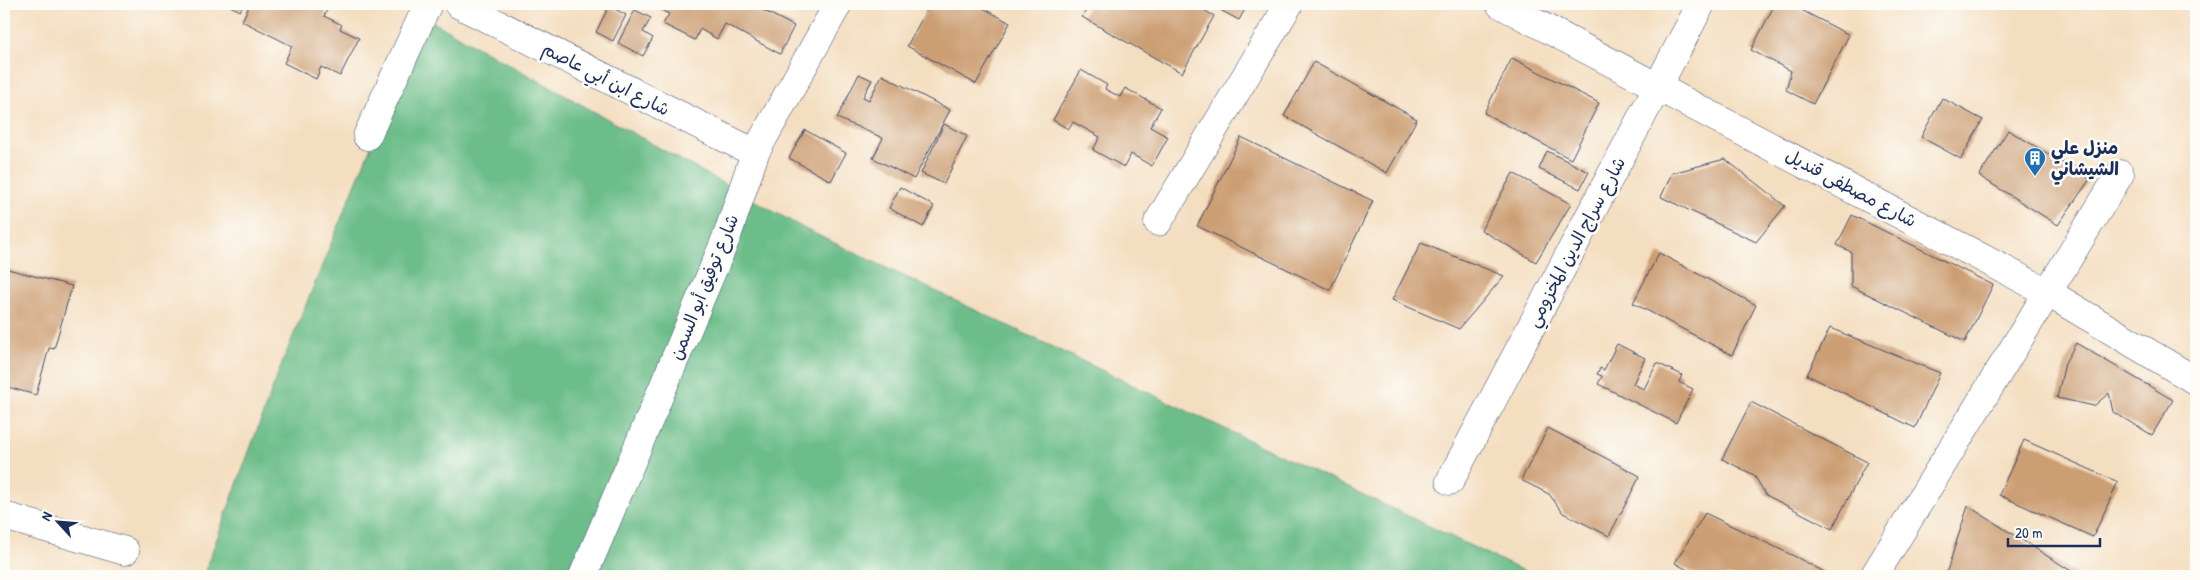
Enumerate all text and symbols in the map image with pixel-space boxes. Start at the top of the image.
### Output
street label: شارع ابن أبي عاصم [536,36,674,125]
place label: منزل علي الشيشاني [2051,135,2119,185]
street label: شارع مصطفى قنديل [1781,142,1921,233]
building icon: منزل علي الشيشاني [2023,146,2047,177]
street label: شارع سراج الدين المخزومي [1520,152,1635,333]
street label: شارع توفيق أبو السمن [663,210,744,364]
north arrow [32,498,82,548]
text: N [36,508,56,524]
scale bar [2008,515,2100,547]
text: 20 m [2015,522,2042,543]

